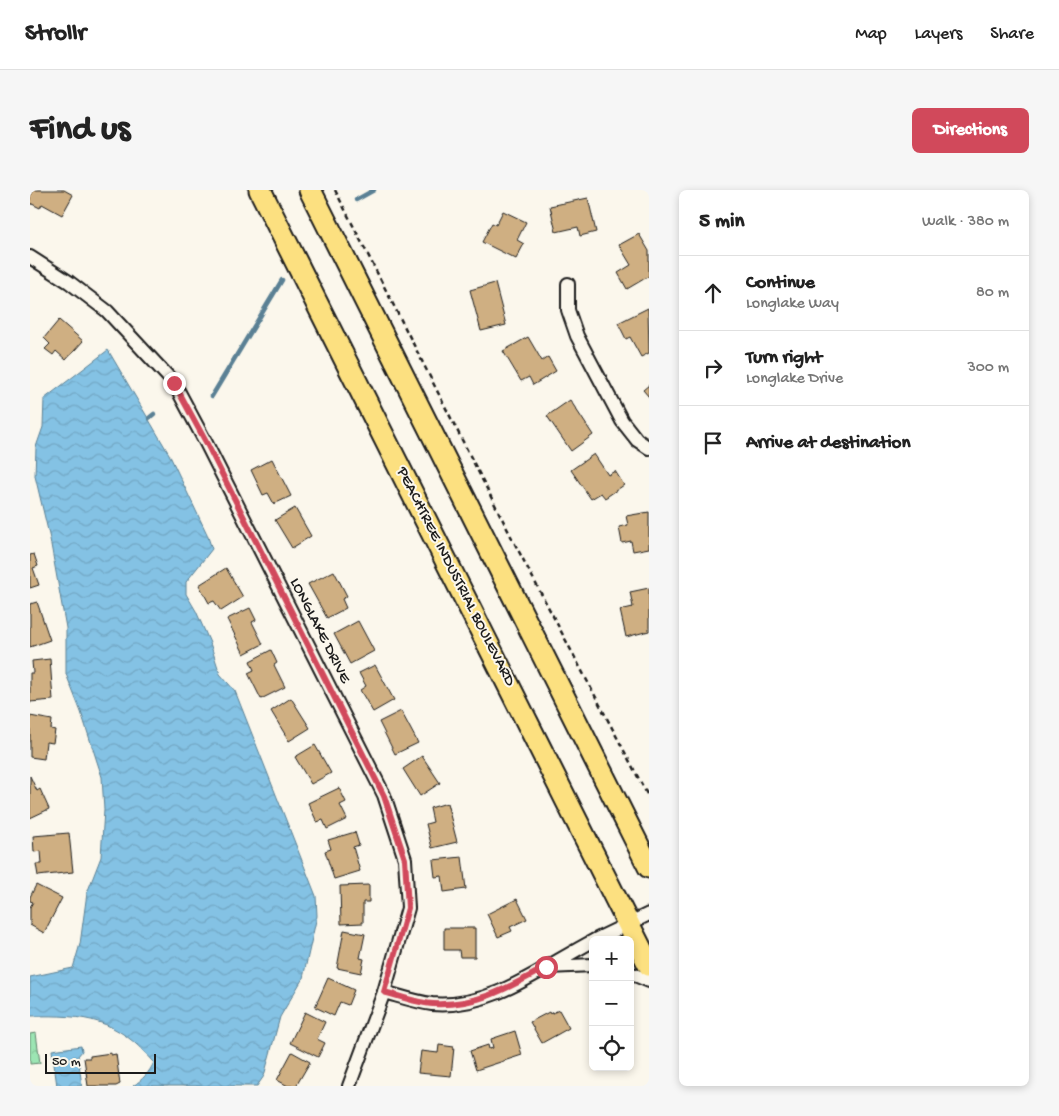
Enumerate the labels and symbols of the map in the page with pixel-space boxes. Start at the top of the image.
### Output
route end [163,372,186,395]
street label: PEACHTREE INDUSTRIAL BOULEVARD [391,463,519,690]
street label: LONGLAKE DRIVE [284,575,354,688]
route start [535,956,558,979]
scale bar [45,1051,156,1074]

